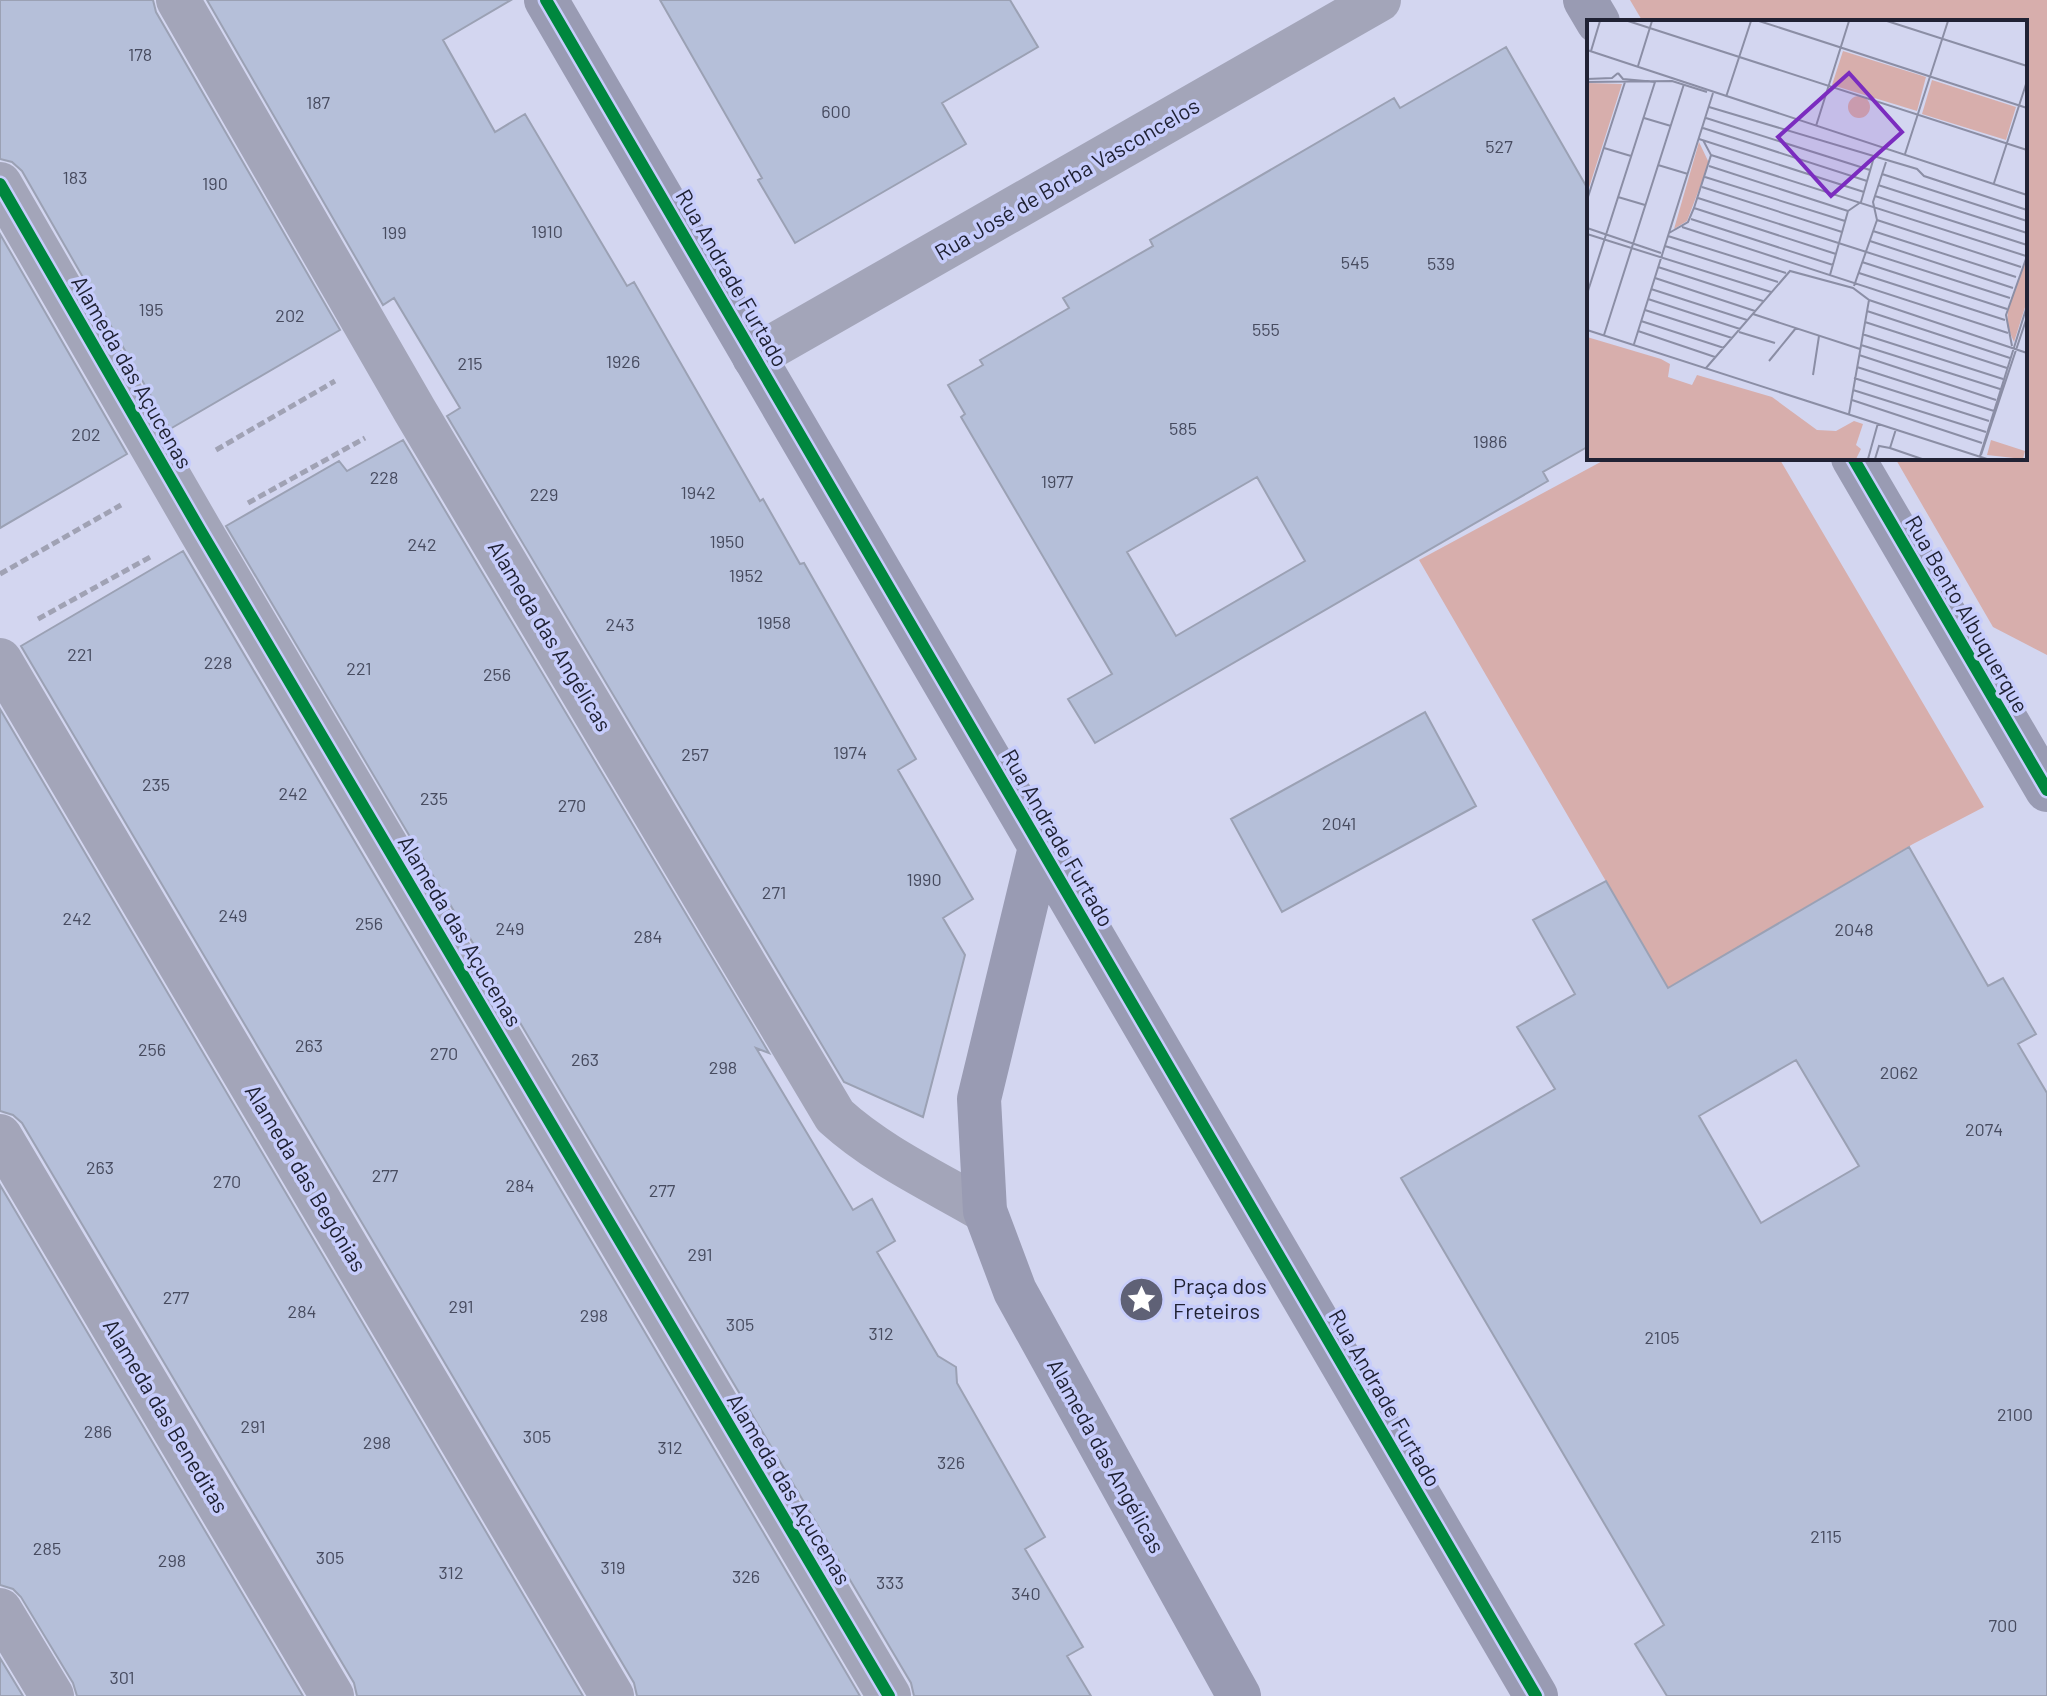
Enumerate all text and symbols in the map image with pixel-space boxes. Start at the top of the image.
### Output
inset map [1587,20,2027,460]
house number: 178 [128,43,152,65]
house number: 187 [306,91,331,113]
street label: Rua José de Borba Vasconcelos [929,92,1204,265]
house number: 600 [821,100,851,122]
house number: 527 [1485,135,1513,157]
house number: 183 [63,166,87,188]
house number: 190 [202,172,228,194]
street label: Rua Andrade Furtado [671,184,794,371]
house number: 1910 [531,220,563,242]
house number: 199 [381,221,407,243]
house number: 545 [1341,251,1369,273]
house number: 539 [1427,252,1455,274]
street label: Alameda das Açucenas [67,270,199,473]
house number: 195 [139,298,163,320]
house number: 202 [275,304,305,326]
house number: 555 [1252,318,1280,340]
house number: 1926 [606,350,640,372]
house number: 215 [458,352,482,374]
house number: 585 [1169,417,1197,439]
house number: 202 [71,423,101,445]
house number: 1986 [1473,430,1507,452]
house number: 228 [370,466,398,488]
house number: 1977 [1041,470,1074,492]
house number: 1942 [680,481,716,503]
house number: 229 [530,483,558,505]
street label: Rua Bento Albuquerque [1901,510,2035,717]
house number: 1950 [709,530,745,552]
house number: 242 [407,533,437,555]
street label: Alameda das Angélicas [484,535,618,736]
house number: 1952 [729,564,763,586]
house number: 1958 [757,611,791,633]
house number: 243 [606,613,634,635]
house number: 221 [67,643,93,665]
house number: 228 [204,651,232,673]
house number: 221 [346,657,372,679]
house number: 256 [483,663,511,685]
house number: 1974 [833,741,867,763]
house number: 257 [681,743,709,765]
street label: Rua Andrade Furtado [997,744,1120,931]
house number: 235 [142,773,170,795]
house number: 242 [278,782,308,804]
house number: 235 [420,787,448,809]
house number: 270 [558,794,586,816]
house number: 2041 [1322,812,1356,834]
street label: Alameda das Açucenas [393,830,528,1031]
house number: 1990 [906,868,942,890]
house number: 271 [762,881,786,903]
house number: 249 [219,904,247,926]
house number: 242 [62,907,92,929]
house number: 256 [355,912,383,934]
house number: 249 [496,917,524,939]
house number: 2048 [1834,918,1874,940]
house number: 284 [634,925,662,947]
house number: 263 [295,1034,323,1056]
house number: 256 [138,1038,166,1060]
house number: 270 [430,1042,458,1064]
house number: 263 [571,1048,599,1070]
house number: 298 [709,1056,737,1078]
house number: 2062 [1880,1061,1918,1083]
street label: Alameda das Begônias [241,1079,373,1276]
house number: 2074 [1965,1118,2003,1140]
house number: 263 [86,1156,114,1178]
house number: 277 [372,1164,399,1186]
house number: 270 [213,1170,241,1192]
house number: 284 [506,1174,534,1196]
house number: 277 [649,1179,676,1201]
house number: 291 [688,1243,712,1265]
place label: Praça dos Freteiros [1173,1272,1267,1323]
place icon: Praça dos Freteiros [1118,1275,1166,1323]
house number: 277 [163,1286,190,1308]
house number: 291 [449,1295,473,1317]
house number: 284 [288,1300,316,1322]
house number: 298 [580,1304,608,1326]
street label: Rua Andrade Furtado [1324,1304,1447,1491]
house number: 305 [726,1313,754,1335]
street label: Alameda das Beneditas [99,1314,235,1517]
house number: 312 [868,1322,894,1344]
house number: 2105 [1644,1326,1680,1348]
street label: Alameda das Angélicas [1043,1354,1171,1557]
street label: Alameda das Açucenas [722,1388,857,1589]
house number: 2100 [1997,1403,2033,1425]
house number: 291 [241,1415,265,1437]
house number: 286 [84,1420,112,1442]
house number: 305 [523,1425,551,1447]
house number: 298 [363,1431,391,1453]
house number: 312 [657,1436,683,1458]
house number: 326 [937,1451,965,1473]
house number: 2115 [1810,1525,1842,1547]
house number: 285 [33,1537,61,1559]
house number: 305 [316,1546,344,1568]
house number: 298 [158,1549,186,1571]
house number: 319 [601,1556,625,1578]
house number: 312 [438,1561,464,1583]
house number: 326 [732,1565,760,1587]
house number: 333 [876,1571,904,1593]
house number: 340 [1011,1582,1041,1604]
house number: 700 [1989,1614,2017,1636]
house number: 301 [109,1666,135,1688]

